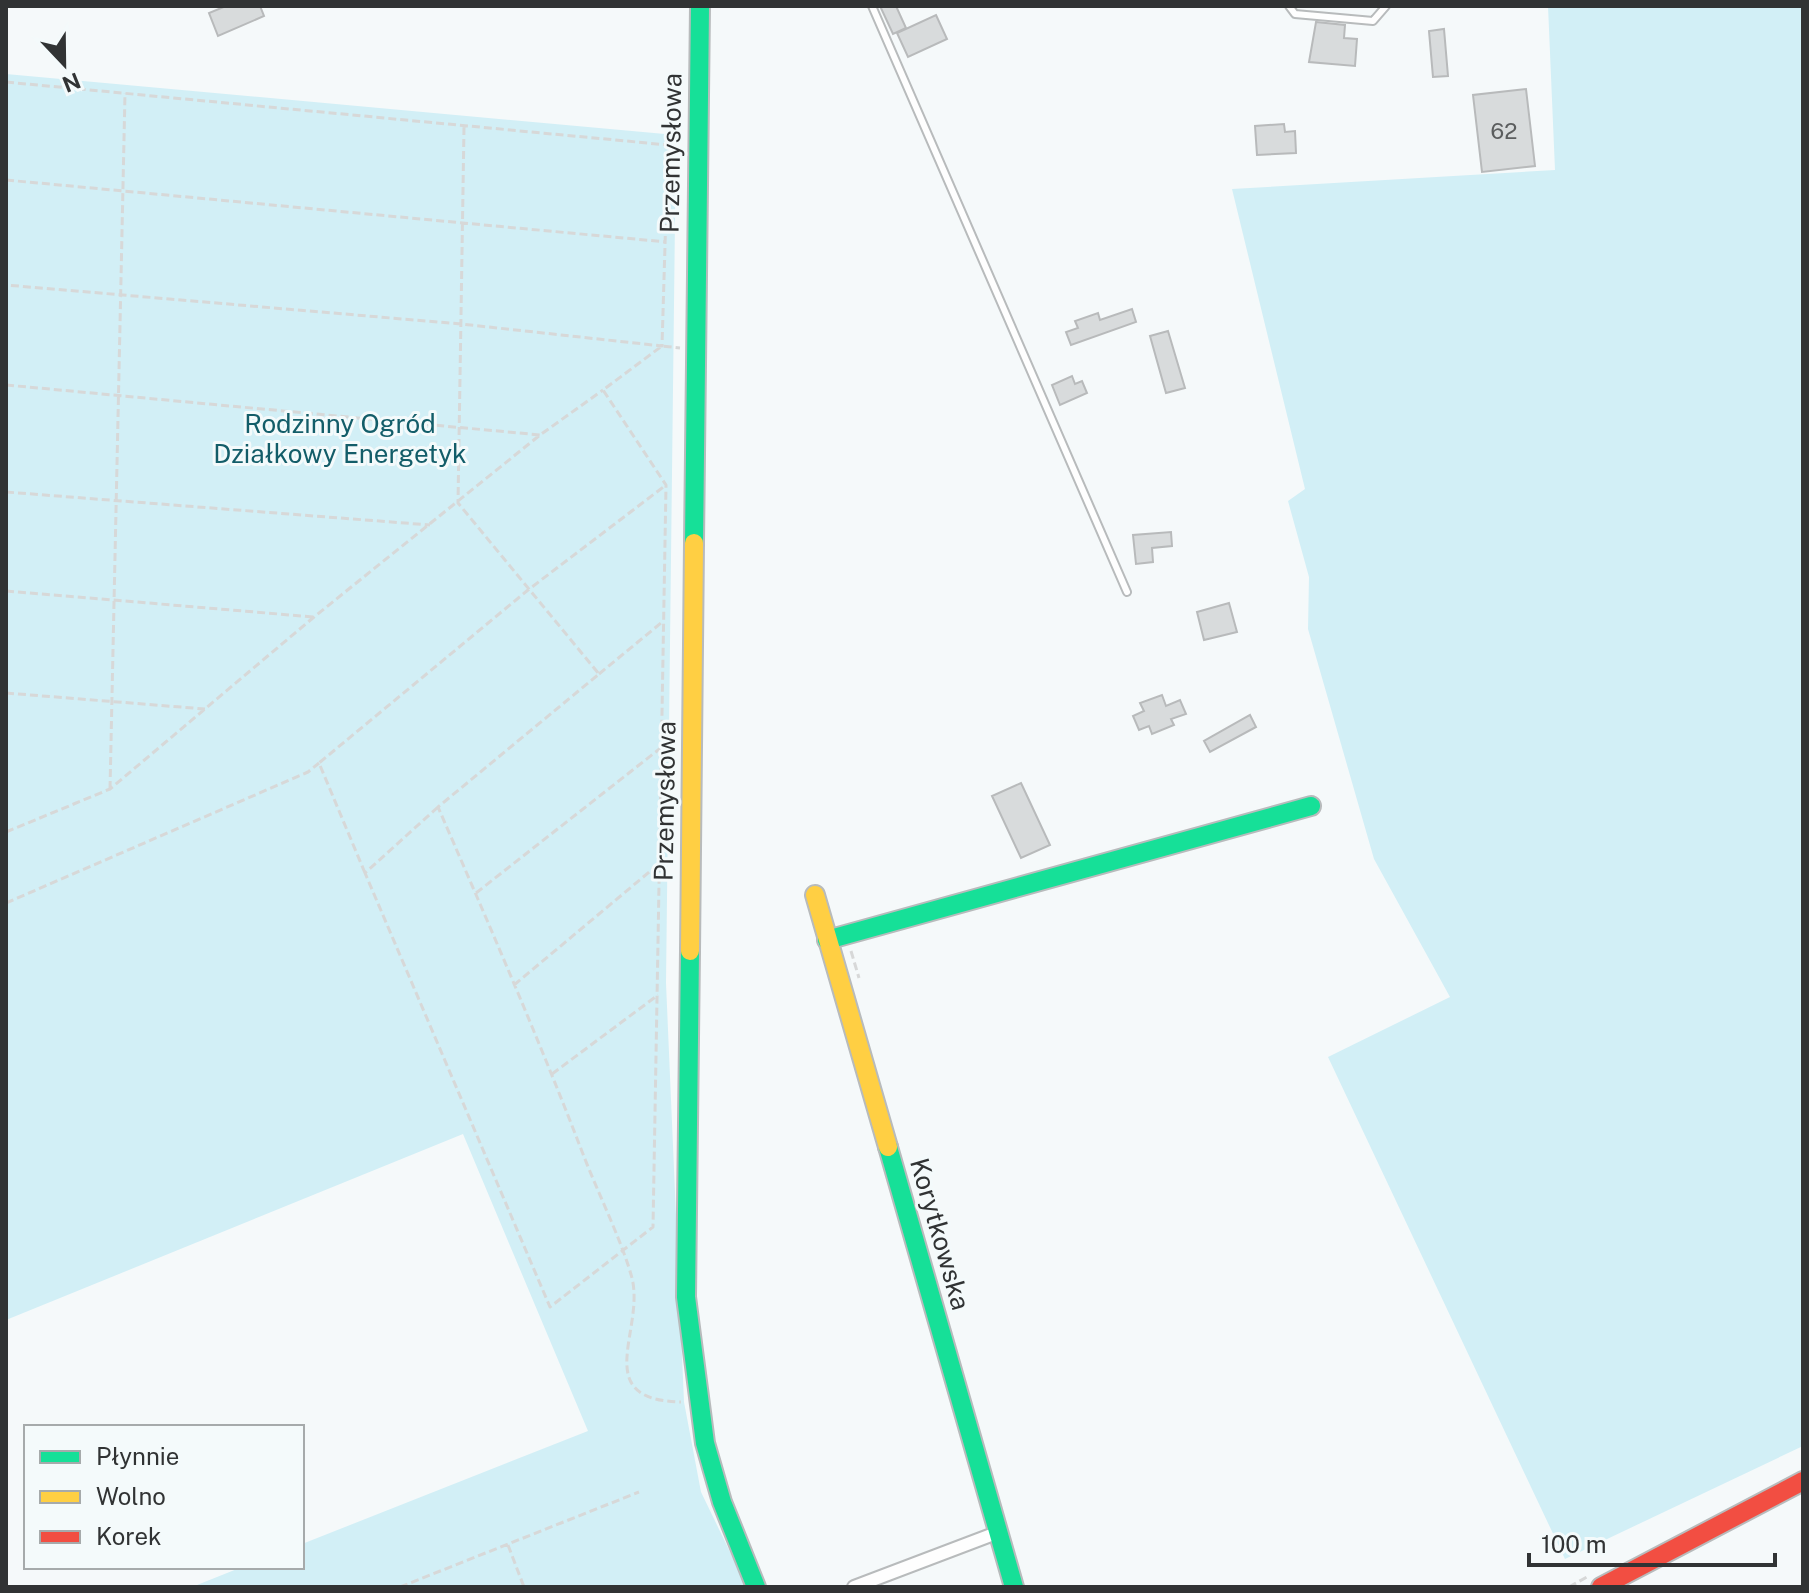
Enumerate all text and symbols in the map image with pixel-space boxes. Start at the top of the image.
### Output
north arrow [24,24,104,104]
text: N [59,67,84,98]
street label: Przemysłowa [654,73,687,233]
house number: 62 [1491,118,1517,144]
park label: Rodzinny Ogród Działkowy Energetyk [213,408,467,469]
street label: Przemysłowa [648,721,681,881]
street label: Korytkowska [904,1154,977,1313]
legend [24,1425,304,1569]
text: Płynnie [96,1442,179,1470]
text: Wolno [96,1482,166,1510]
scale bar [1529,1517,1775,1567]
text: Korek [96,1522,162,1550]
text: 100 m [1541,1530,1607,1558]

